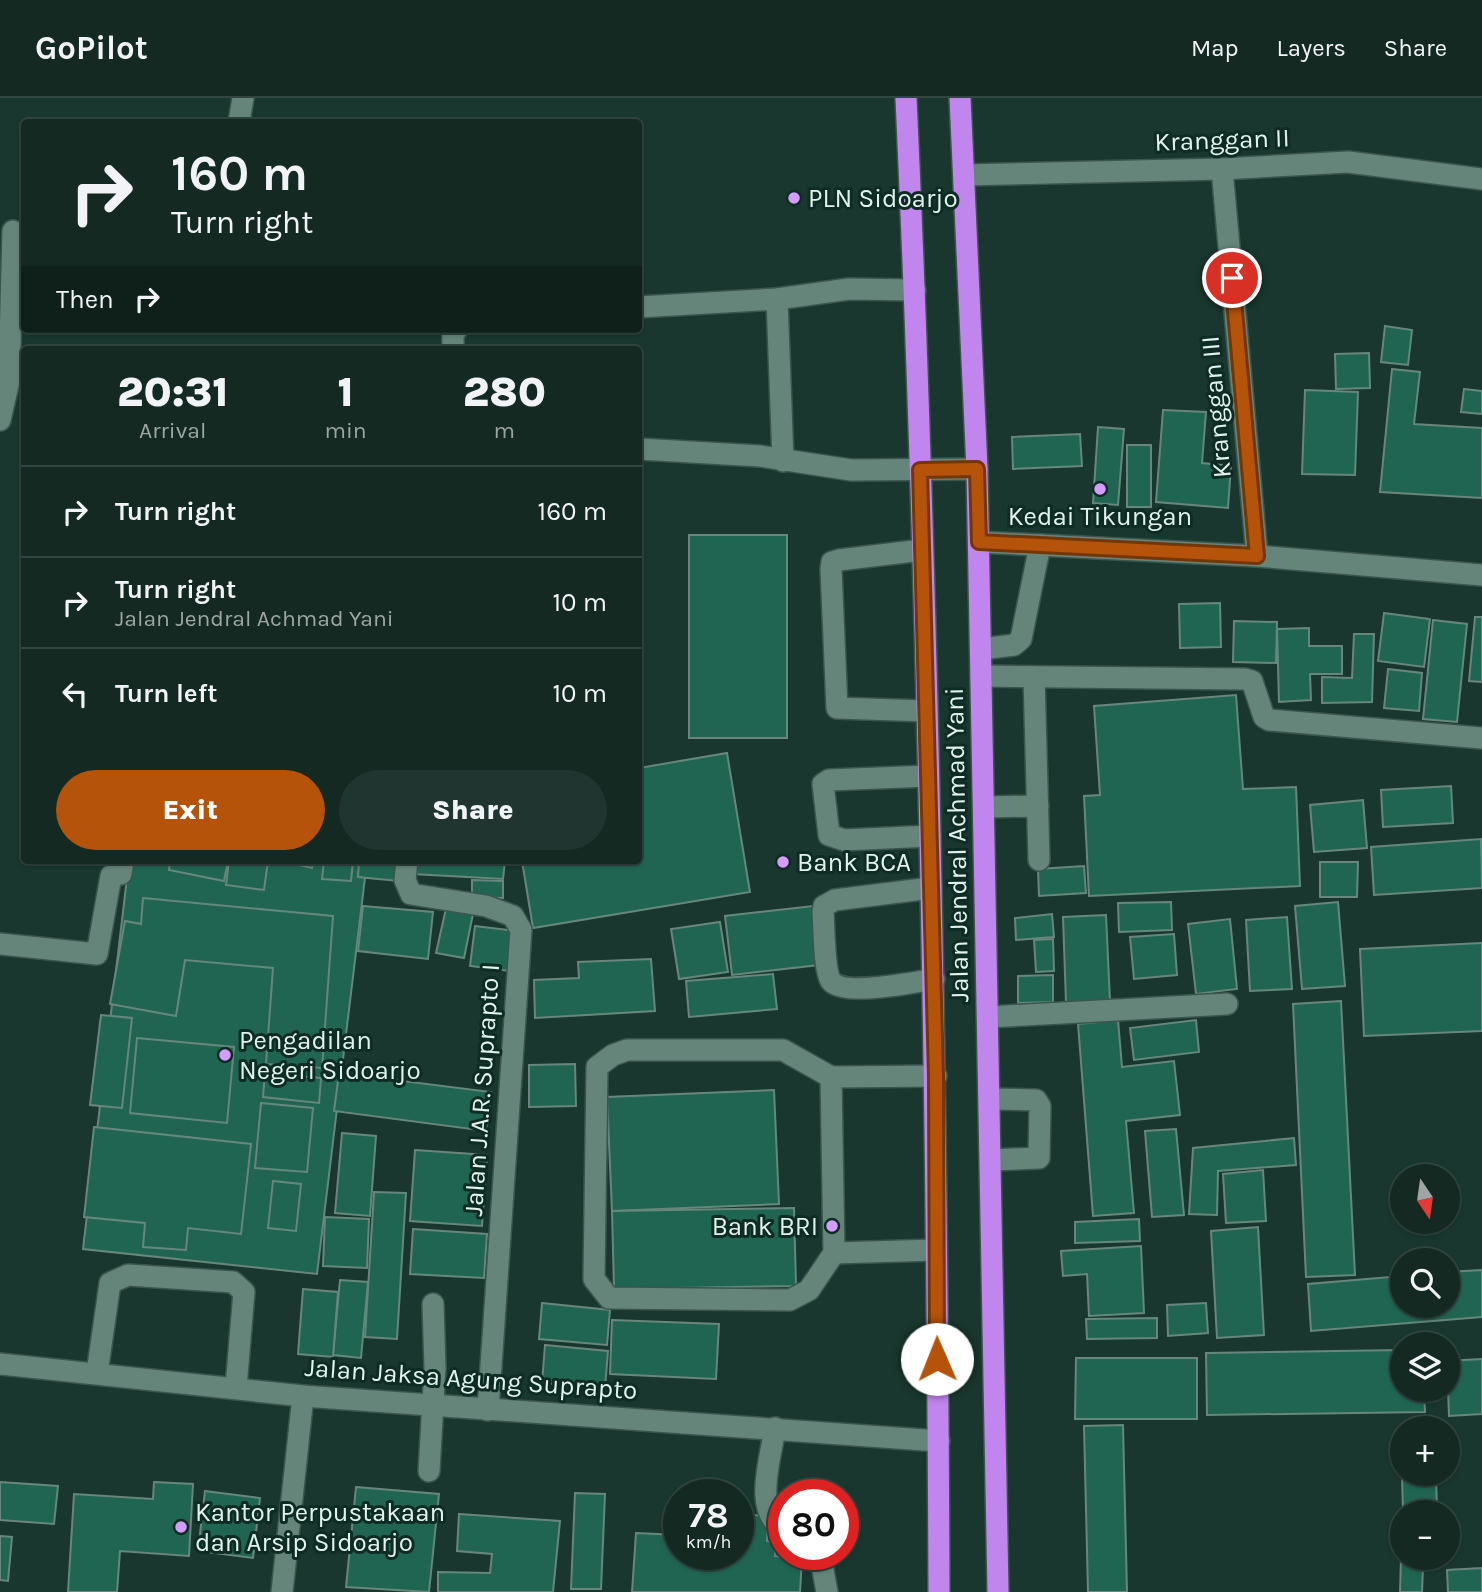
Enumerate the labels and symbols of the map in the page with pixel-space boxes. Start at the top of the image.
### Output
street label: Kranggan II [1154,122,1290,158]
place label: PLN Sidoarjo [808,183,958,214]
marker: PLN Sidoarjo [786,190,802,206]
pin [1202,248,1262,308]
street label: Kranggan III [1194,335,1238,479]
marker: Kedai Tikungan [1092,481,1108,497]
place label: Kedai Tikungan [1008,501,1192,532]
street label: Jalan Jendral Achmad Yani [939,687,975,1003]
place label: Bank BCA [797,847,911,878]
marker: Bank BCA [775,854,791,870]
street label: Jalan J.A.R. Suprapto I [458,963,506,1217]
place label: Pengadilan Negeri Sidoarjo [239,1025,421,1086]
marker: Pengadilan Negeri Sidoarjo [217,1047,233,1063]
north arrow [1390,1164,1460,1234]
place label: Bank BRI [712,1211,818,1242]
marker: Bank BRI [824,1218,840,1234]
position arrow [900,1322,974,1396]
street label: Jalan Jaksa Agung Suprapto [304,1352,638,1406]
speed limit sign: 80 [768,1479,859,1570]
place label: Kantor Perpustakaan dan Arsip Sidoarjo [195,1497,445,1558]
marker: Kantor Perpustakaan dan Arsip Sidoarjo [173,1519,189,1535]

